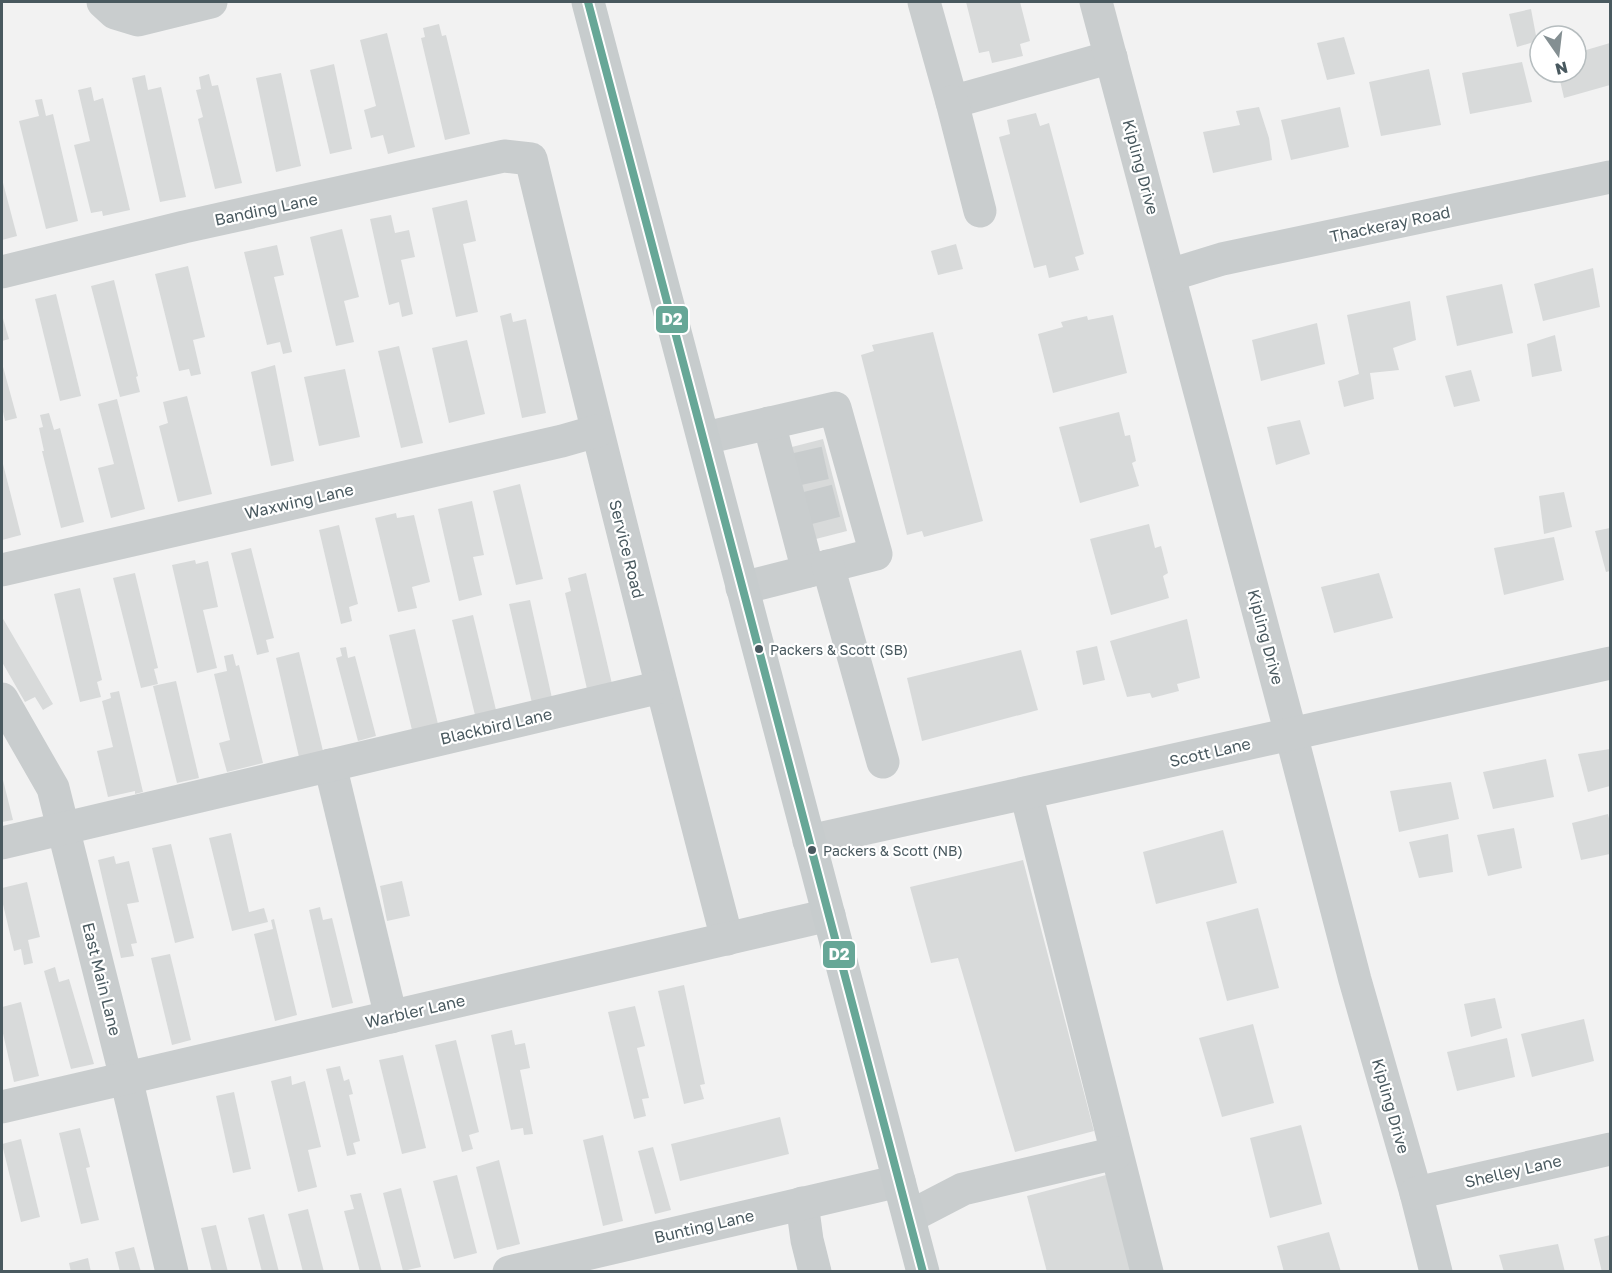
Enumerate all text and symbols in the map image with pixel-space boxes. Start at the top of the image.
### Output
north arrow [1528,24,1588,84]
text: N [1553,57,1570,80]
street label: Kipling Drive [1119,117,1163,217]
street label: Banding Lane [213,188,319,230]
street label: Thackeray Road [1328,201,1452,247]
line badge: D2 [655,305,689,334]
text: D2 [661,309,683,329]
street label: Waxwing Lane [243,479,355,523]
street label: Service Road [605,498,649,600]
street label: Kipling Drive [1244,587,1288,687]
place label: Packers & Scott (SB) [770,641,908,658]
marker: Packers & Scott (SB) [753,643,765,655]
street label: Blackbird Lane [438,703,554,749]
street label: Scott Lane [1167,733,1253,771]
place label: Packers & Scott (NB) [823,842,963,859]
marker: Packers & Scott (NB) [806,844,818,856]
street label: East Main Lane [78,920,126,1038]
line badge: D2 [822,940,856,969]
text: D2 [828,944,850,964]
street label: Warbler Lane [363,990,467,1032]
street label: Kipling Drive [1368,1056,1414,1156]
street label: Shelley Lane [1463,1150,1563,1192]
street label: Bunting Lane [652,1205,756,1247]

